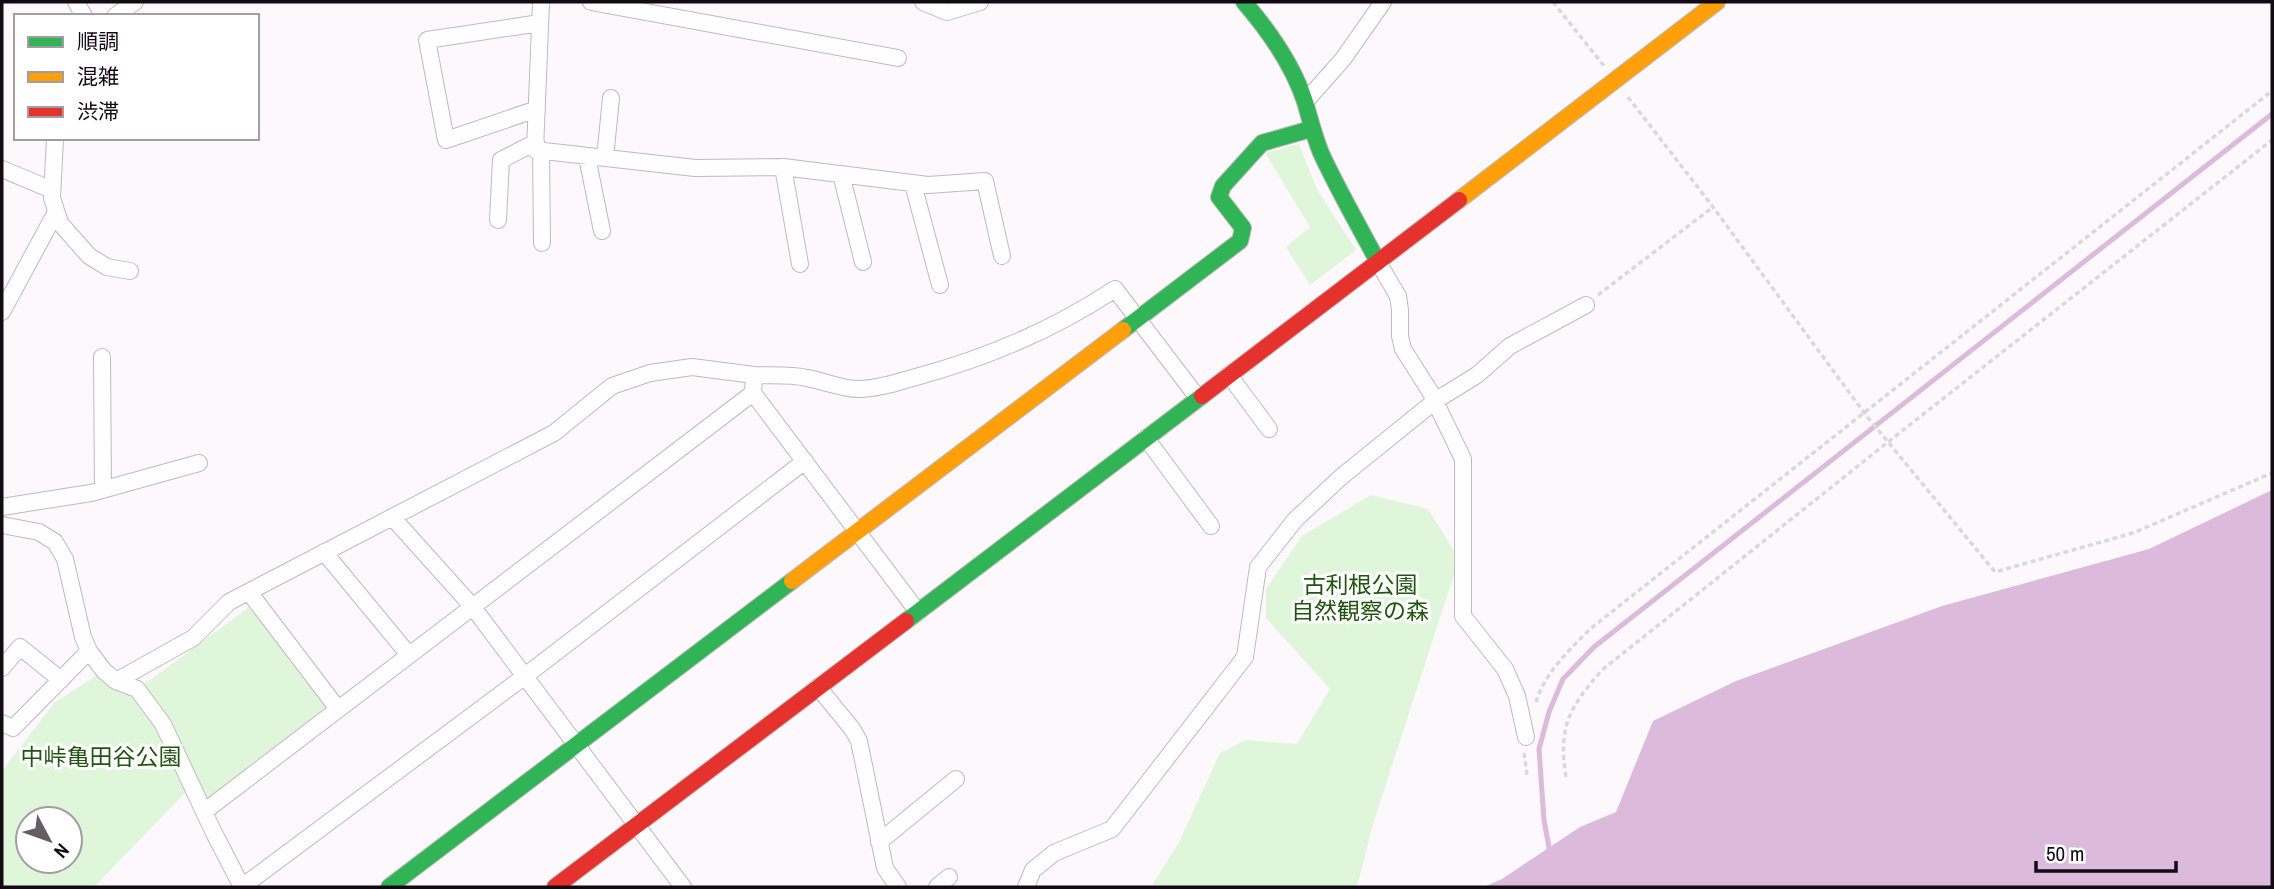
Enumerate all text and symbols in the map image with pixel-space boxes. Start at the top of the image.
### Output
legend [14,14,259,140]
text: 順調 [77,27,119,56]
text: 混雑 [77,62,119,91]
text: 渋滞 [77,97,119,126]
park label: 古利根公園 自然観察の森 [1291,569,1429,626]
park label: 中峠亀田谷公園 [21,741,182,772]
north arrow [14,805,84,875]
scale bar [2036,830,2176,874]
text: N [48,838,75,864]
text: 50 m [2046,839,2084,868]

